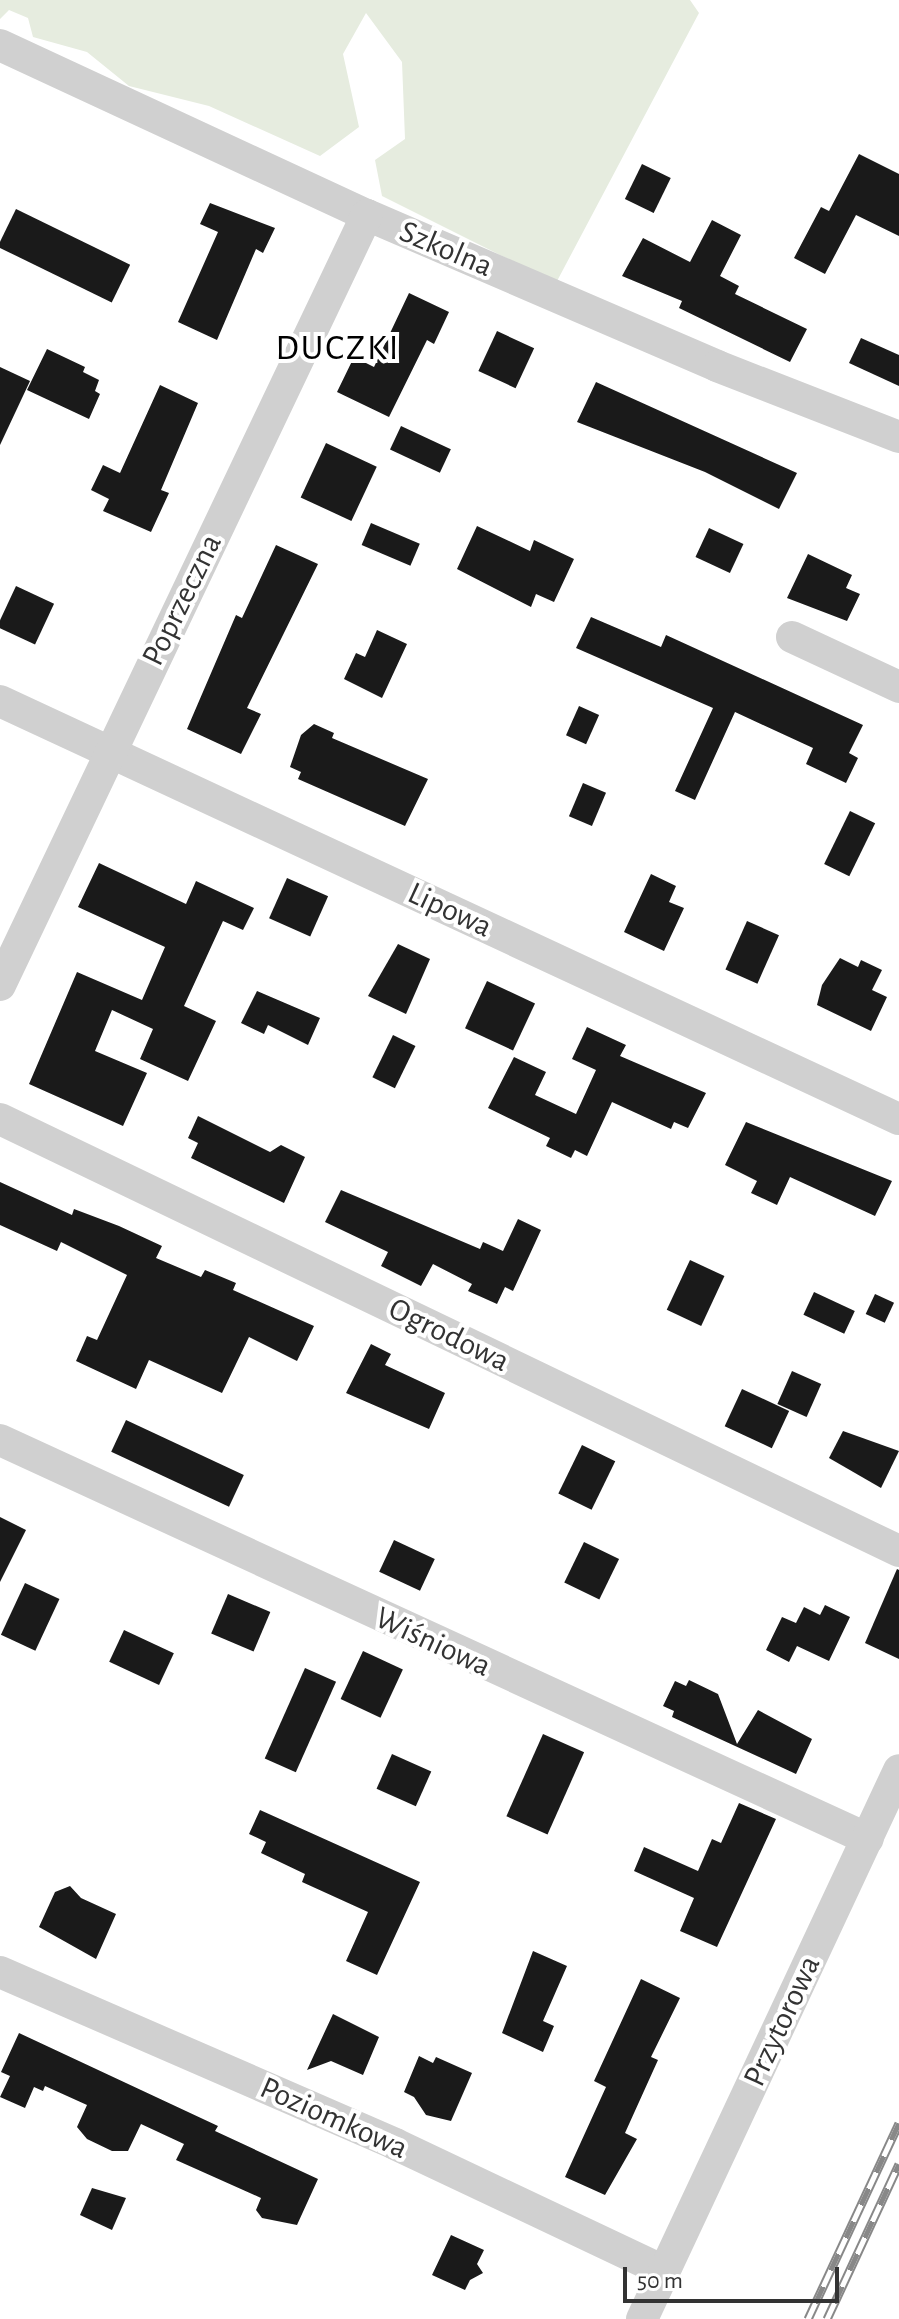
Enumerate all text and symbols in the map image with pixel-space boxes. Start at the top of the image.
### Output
street label: Szkolna [394,212,498,286]
district label: DUCZKI [276,327,400,371]
street label: Poprzeczna [134,528,230,672]
street label: Lipowa [402,874,498,946]
street label: Ogrodowa [382,1289,516,1381]
street label: Wiśniowa [369,1598,497,1686]
street label: Przytorowa [735,1949,829,2093]
street label: Poziomkowa [254,2068,414,2168]
scale bar [627,2251,843,2301]
text: 50 m [637,2269,683,2293]

